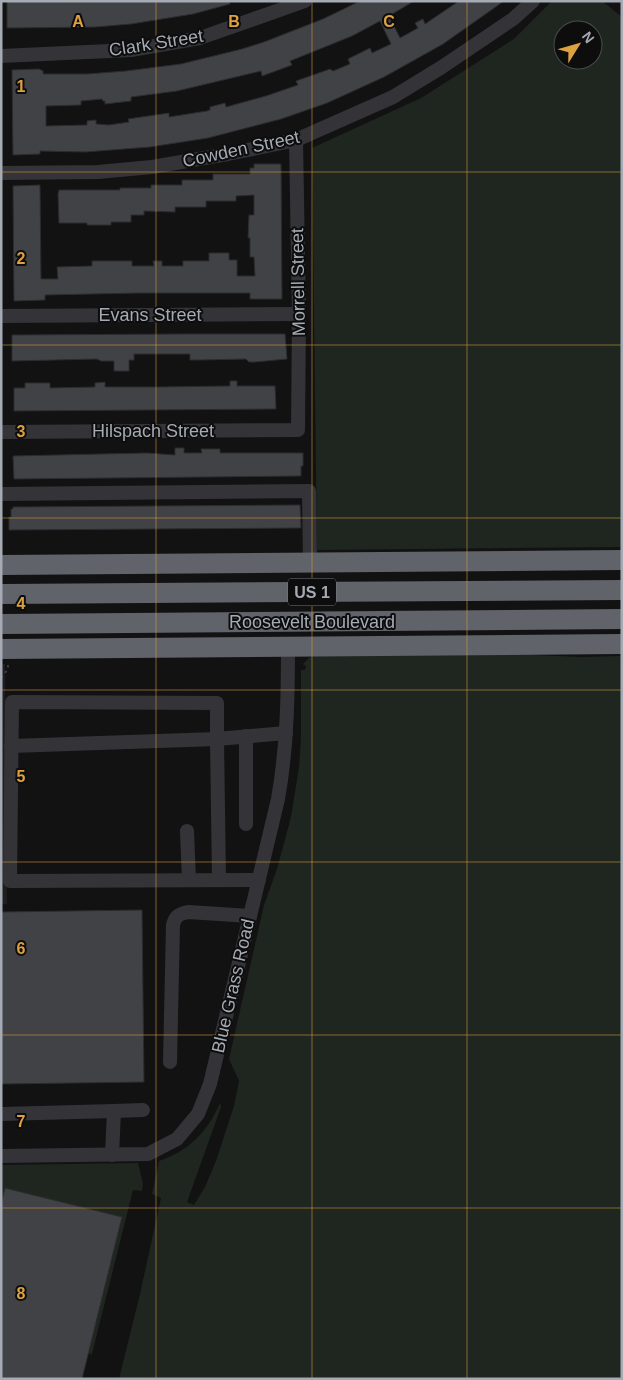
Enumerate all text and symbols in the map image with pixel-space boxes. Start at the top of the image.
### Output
text: A [72,13,84,30]
text: B [228,13,240,30]
text: C [383,13,395,30]
north arrow [553,20,603,70]
street label: Clark Street [108,26,204,60]
text: N [579,28,598,46]
text: 1 [17,78,26,95]
street label: Cowden Street [181,127,301,171]
street label: Morrell Street [287,228,309,336]
text: 2 [17,250,26,267]
street label: Evans Street [98,305,202,325]
street label: Hilspach Street [92,421,214,441]
text: 3 [17,423,26,440]
road number: US 1 [288,578,336,606]
text: 4 [17,595,26,612]
street label: Roosevelt Boulevard [229,612,395,632]
text: 5 [17,768,26,785]
street label: Blue Grass Road [208,917,258,1055]
text: 6 [17,940,26,957]
text: 7 [17,1113,26,1130]
text: 8 [17,1285,26,1302]

